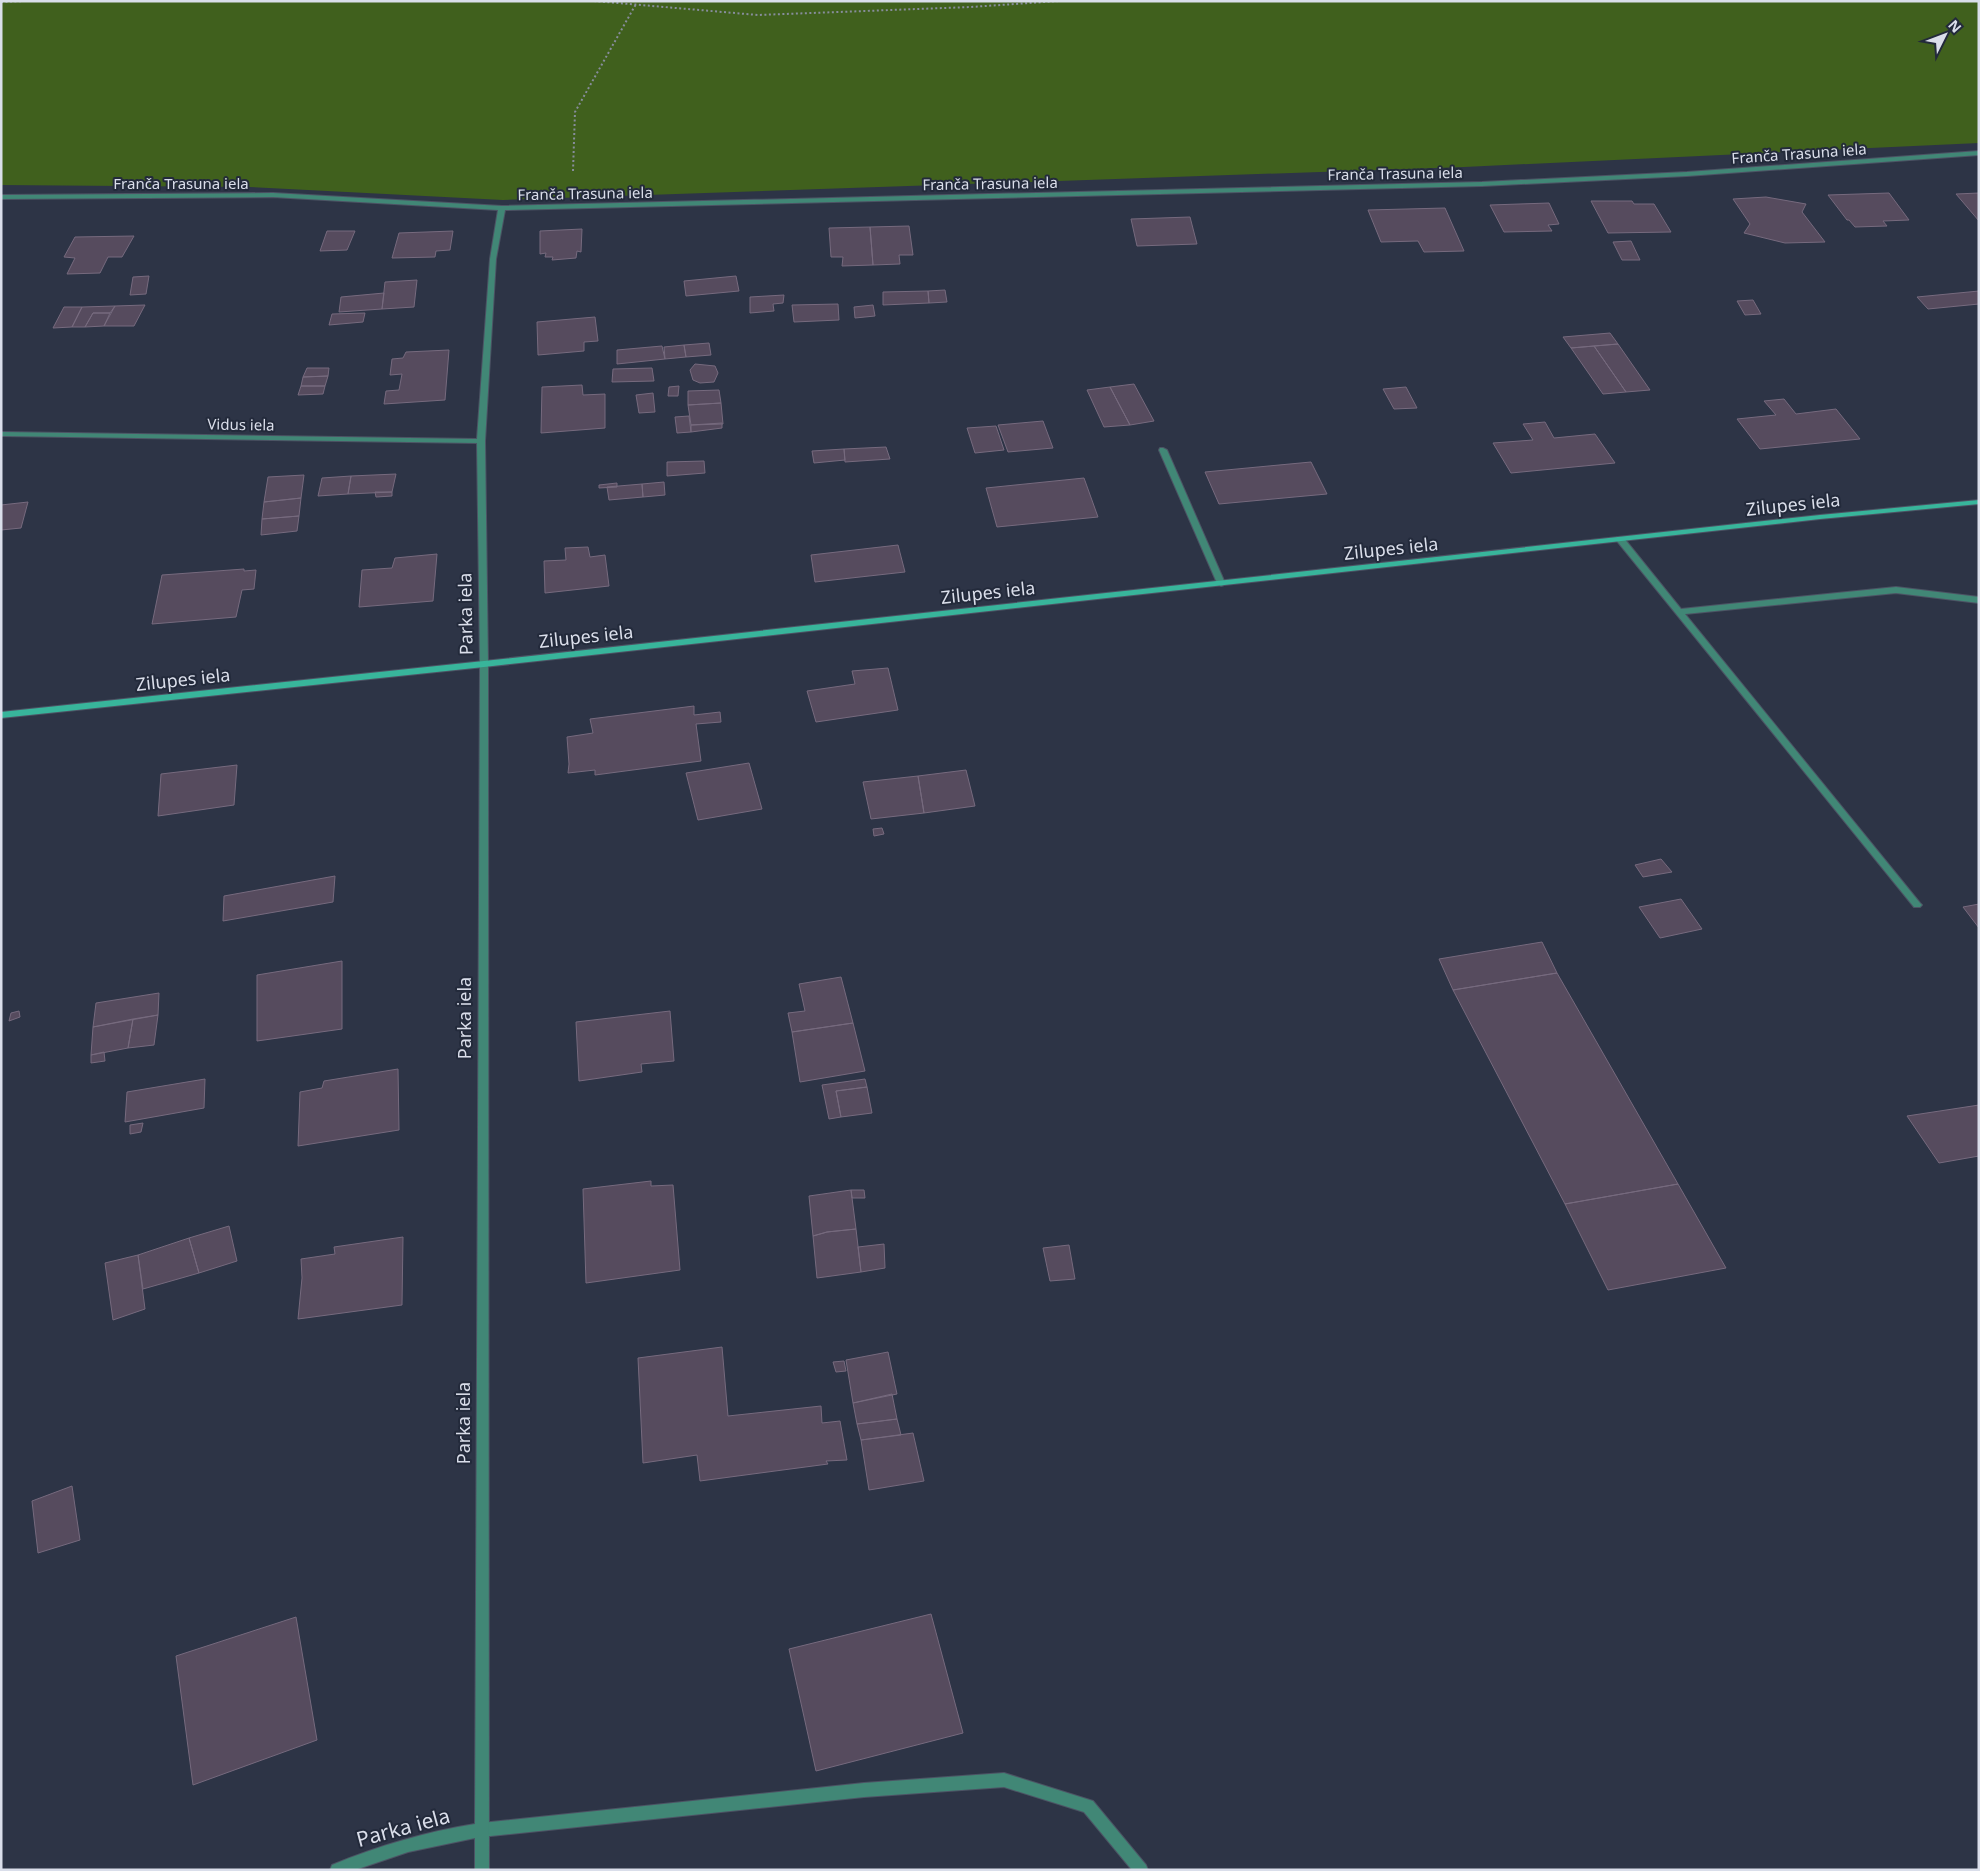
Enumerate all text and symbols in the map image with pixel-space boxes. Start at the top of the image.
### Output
north arrow [1920,10,1970,60]
text: N [1944,15,1966,37]
street label: Franča Trasuna iela [1731,138,1867,168]
street label: Franča Trasuna iela [1327,162,1463,184]
street label: Franča Trasuna iela [922,172,1058,194]
street label: Franča Trasuna iela [113,173,249,193]
street label: Franča Trasuna iela [517,182,653,204]
street label: Vidus iela [207,413,275,435]
street label: Zilupes iela [1745,487,1841,521]
street label: Zilupes iela [1343,531,1439,565]
street label: Parka iela [452,573,478,655]
street label: Zilupes iela [940,575,1036,609]
street label: Zilupes iela [538,619,634,653]
street label: Zilupes iela [135,662,231,696]
street label: Parka iela [452,977,476,1059]
street label: Parka iela [451,1382,475,1464]
street label: Parka iela [353,1801,453,1853]

